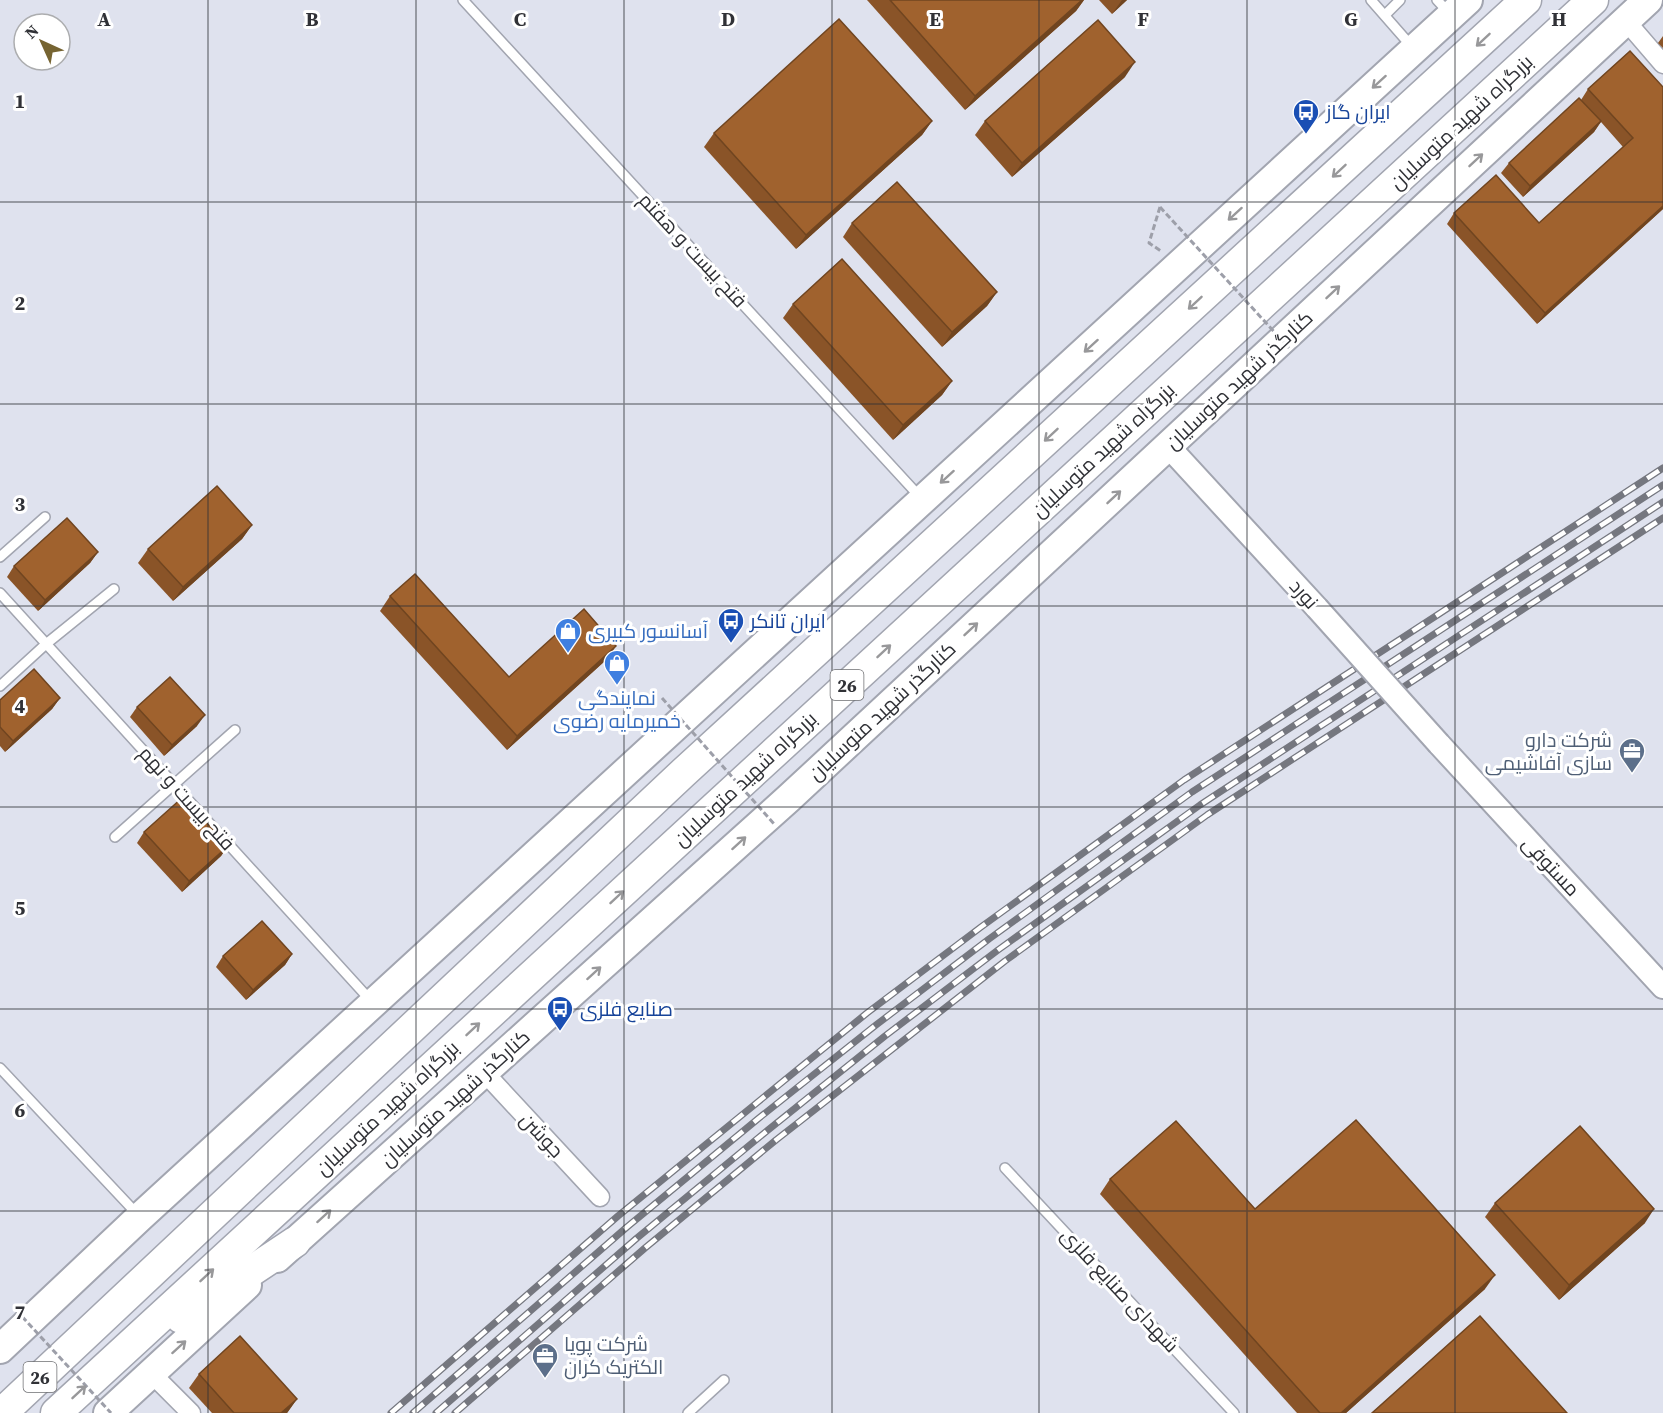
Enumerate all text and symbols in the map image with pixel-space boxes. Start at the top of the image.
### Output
text: A [97,5,111,33]
text: B [305,5,319,33]
text: C [514,5,526,33]
text: D [721,5,735,33]
text: E [929,5,941,33]
text: F [1137,5,1149,33]
text: G [1344,5,1358,33]
text: H [1551,5,1567,33]
north arrow [12,12,72,72]
text: N [19,19,44,43]
one-way arrow [1475,32,1490,47]
street label: بزرگراه شهید متوسلیان [1383,48,1539,196]
one-way arrow [1371,75,1386,89]
text: 1 [15,87,25,115]
bus stop icon: ایران گاز [1291,97,1321,135]
place label: ایران گاز [1325,98,1391,126]
one-way arrow [1469,153,1484,167]
one-way arrow [1332,164,1347,178]
street label: فتح بیست و هفتم [632,186,754,314]
one-way arrow [1228,207,1243,221]
one-way arrow [1326,285,1341,300]
text: 2 [15,289,26,317]
one-way arrow [1188,296,1203,310]
street label: کنارگذر شهید متوسلیان [1159,304,1319,456]
one-way arrow [1084,338,1099,352]
street label: بزرگراه شهید متوسلیان [1025,376,1181,524]
one-way arrow [1044,428,1059,442]
one-way arrow [940,470,955,484]
one-way arrow [1106,489,1121,504]
text: 3 [15,490,26,518]
street label: نورد [1283,573,1325,615]
bus stop icon: ایران تانکر [716,606,746,644]
place label: ایران تانکر [749,607,826,635]
shop icon: آسانسور کبیری [553,616,583,654]
place label: آسانسور کبیری [588,617,709,645]
one-way arrow [963,622,978,636]
street label: کنارگذر شهید متوسلیان [802,635,962,787]
one-way arrow [876,644,891,658]
shop icon: نمایندگی خمیرمایه رضوی [602,648,632,686]
road number: 26 [830,670,864,700]
place label: نمایندگی خمیرمایه رضوی [553,684,681,735]
text: 4 [15,692,26,720]
street label: بزرگراه شهید متوسلیان [667,705,823,853]
place label: شرکت دارو سازی آفاشیمی [1485,726,1612,777]
office icon: شرکت دارو سازی آفاشیمی [1617,736,1647,774]
street label: فتح بیست و نهم [132,740,242,856]
street label: مستوفی [1516,830,1586,902]
one-way arrow [731,836,746,850]
one-way arrow [609,890,624,904]
text: 5 [15,894,26,922]
one-way arrow [586,966,601,980]
bus stop icon: صنایع فلزی [545,994,575,1032]
place label: صنایع فلزی [580,995,673,1023]
one-way arrow [466,1022,481,1036]
street label: کنارگذر شهید متوسلیان [374,1023,536,1173]
street label: بزرگراه شهید متوسلیان [309,1034,465,1182]
text: 6 [15,1096,26,1124]
street label: جوشن [514,1106,570,1164]
one-way arrow [316,1209,331,1223]
street label: شهدای صنایع فلزی [1055,1221,1185,1359]
one-way arrow [199,1268,214,1282]
text: 7 [15,1298,26,1326]
place label: شرکت پویا الکتریک کران [564,1330,663,1381]
one-way arrow [172,1340,187,1354]
office icon: شرکت پویا الکتریک کران [530,1341,560,1379]
road number: 26 [24,1362,57,1392]
one-way arrow [71,1385,86,1399]

